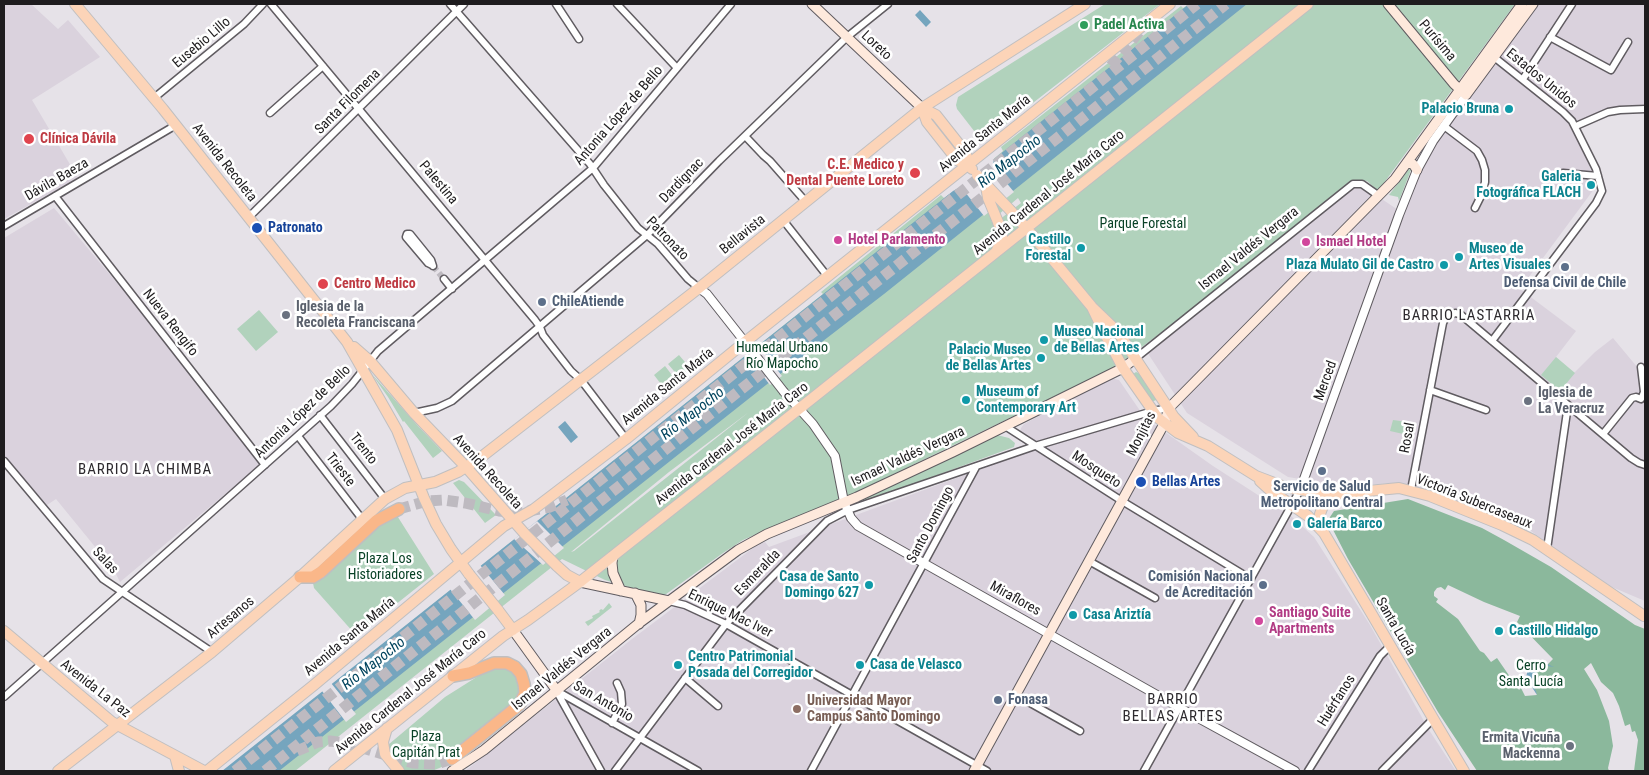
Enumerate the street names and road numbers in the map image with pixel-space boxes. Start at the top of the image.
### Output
street label: Eusebio Lillo [170,14,234,72]
street label: Purísima [1415,17,1459,65]
street label: Loreto [857,28,895,64]
street label: Estados Unidos [1502,45,1580,113]
street label: Antonia López de Bello [571,63,667,169]
street label: Santa Filomena [312,66,384,138]
street label: Avenida Santa María [936,92,1034,176]
street label: Avenida Recoleta [188,120,260,206]
street label: Avenida Cardenal José María Caro [970,127,1128,259]
street label: Dávila Baeza [22,155,92,205]
street label: Dardignac [657,155,707,207]
street label: Palestina [415,158,461,208]
street label: Ismael Valdés Vergara [1196,204,1302,294]
street label: Bellavista [717,212,769,258]
street label: Patronato [642,214,692,264]
street label: Nueva Rengifo [139,286,201,360]
street label: Avenida Santa María [619,345,717,429]
street label: Merced [1311,359,1341,403]
street label: Antonia López de Bello [252,362,354,462]
street label: Avenida Cardenal José María Caro [652,379,812,509]
street label: Monjitas [1124,409,1160,459]
street label: Rosal [1397,421,1419,455]
street label: Ismael Valdés Vergara [849,423,967,491]
street label: Trento [346,430,380,468]
street label: Avenida Recoleta [449,431,525,513]
street label: Mosqueto [1068,448,1124,492]
street label: Trieste [322,450,358,490]
street label: Victoria Subercaseaux [1414,471,1534,533]
street label: Santo Domingo [904,484,958,566]
street label: Salas [89,544,121,578]
street label: Esmeralda [732,546,784,600]
street label: Miraflores [987,578,1043,620]
street label: Enrique Mac Iver [685,586,775,642]
street label: Artesanos [204,593,258,643]
street label: Avenida Santa María [301,594,399,680]
street label: Santa Lucía [1372,595,1418,659]
street label: Ismael Valdés Vergara [509,624,615,714]
street label: Avenida Cardenal José María Caro [332,626,490,758]
street label: Avenida La Paz [57,656,133,722]
street label: Huérfanos [1315,672,1359,730]
street label: San Antonio [570,678,636,726]

